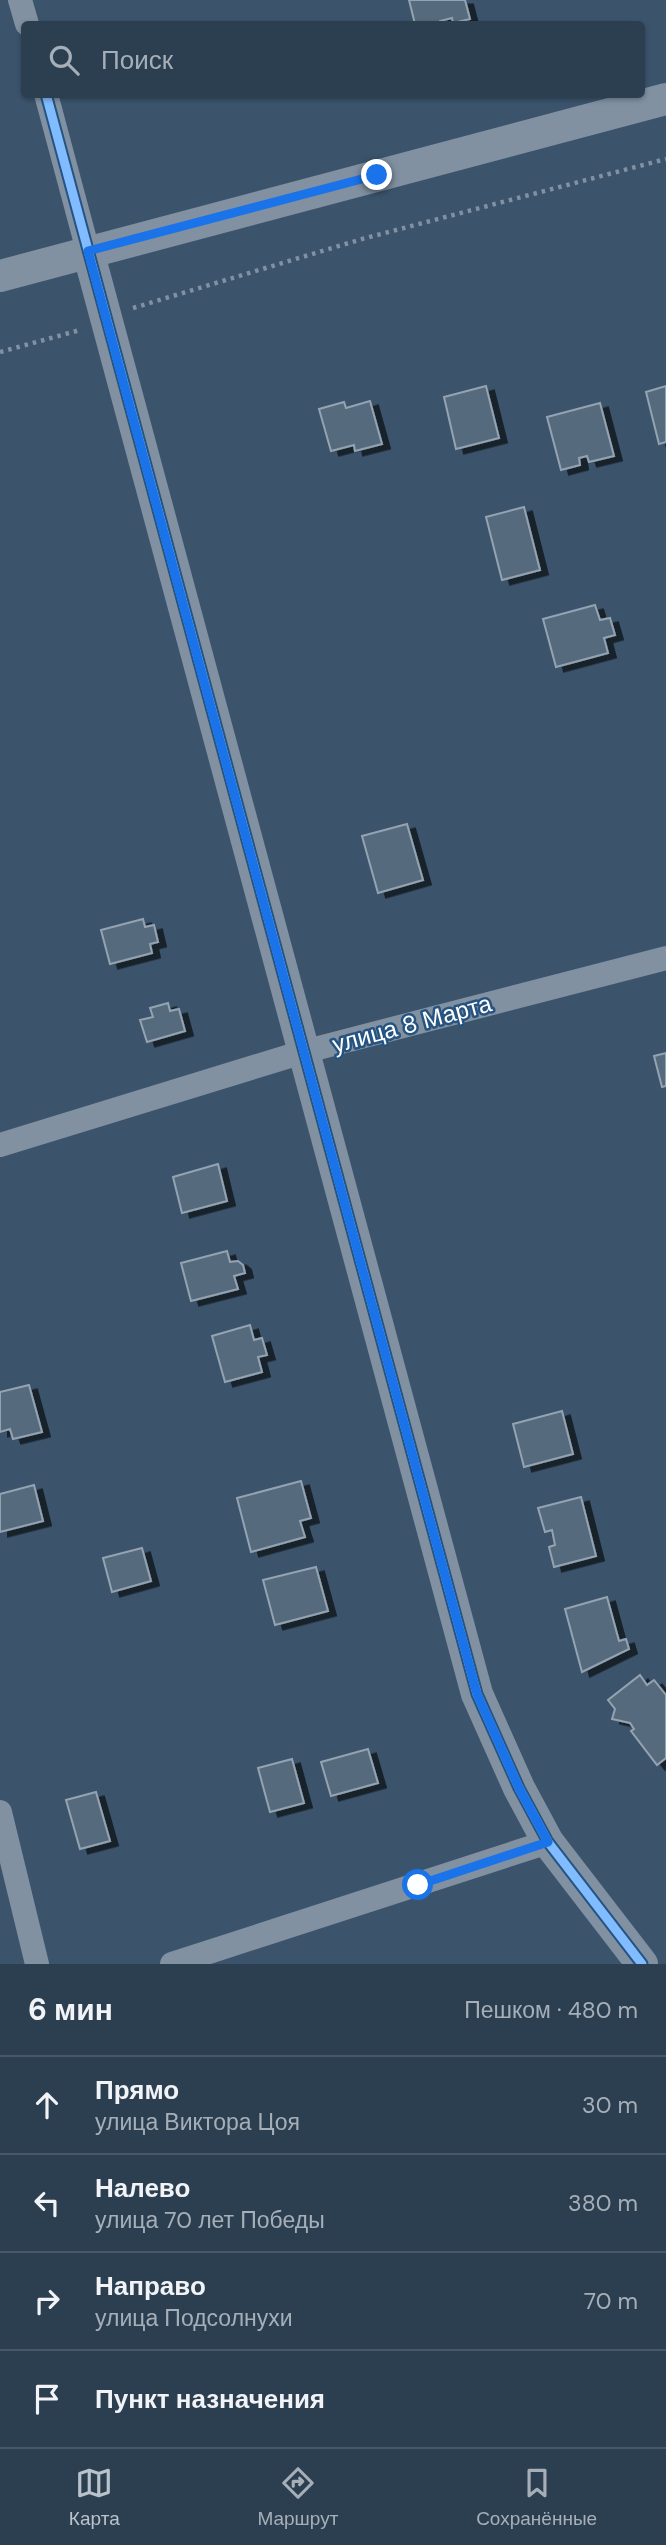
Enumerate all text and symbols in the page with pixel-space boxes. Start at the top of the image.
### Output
search box [21,21,645,98]
icon: search [45,41,83,79]
text: Поиск [101,43,173,77]
route end [361,159,392,190]
street label: улица 8 Марта [329,987,496,1060]
route start [402,1869,433,1900]
text: 6 мин [28,1990,113,2029]
text: Пешком · 480 m [464,1995,638,2025]
text: Прямо [95,2073,179,2107]
icon: ahead [28,2086,66,2124]
text: 30 m [582,2090,638,2120]
text: улица Виктора Цоя [95,2107,300,2137]
text: Налево [95,2171,190,2205]
icon: left [28,2184,66,2222]
text: 380 m [568,2188,638,2218]
text: улица 70 лет Победы [95,2205,325,2235]
text: Направо [95,2269,206,2303]
icon: right [28,2282,66,2320]
text: 70 m [584,2286,638,2316]
text: улица Подсолнухи [95,2303,293,2333]
icon: arrive [28,2380,66,2418]
text: Пункт назначения [95,2382,325,2416]
tab: Карта [69,2464,120,2531]
tab: Маршрут [257,2464,338,2531]
tab: Сохранённые [476,2464,597,2531]

